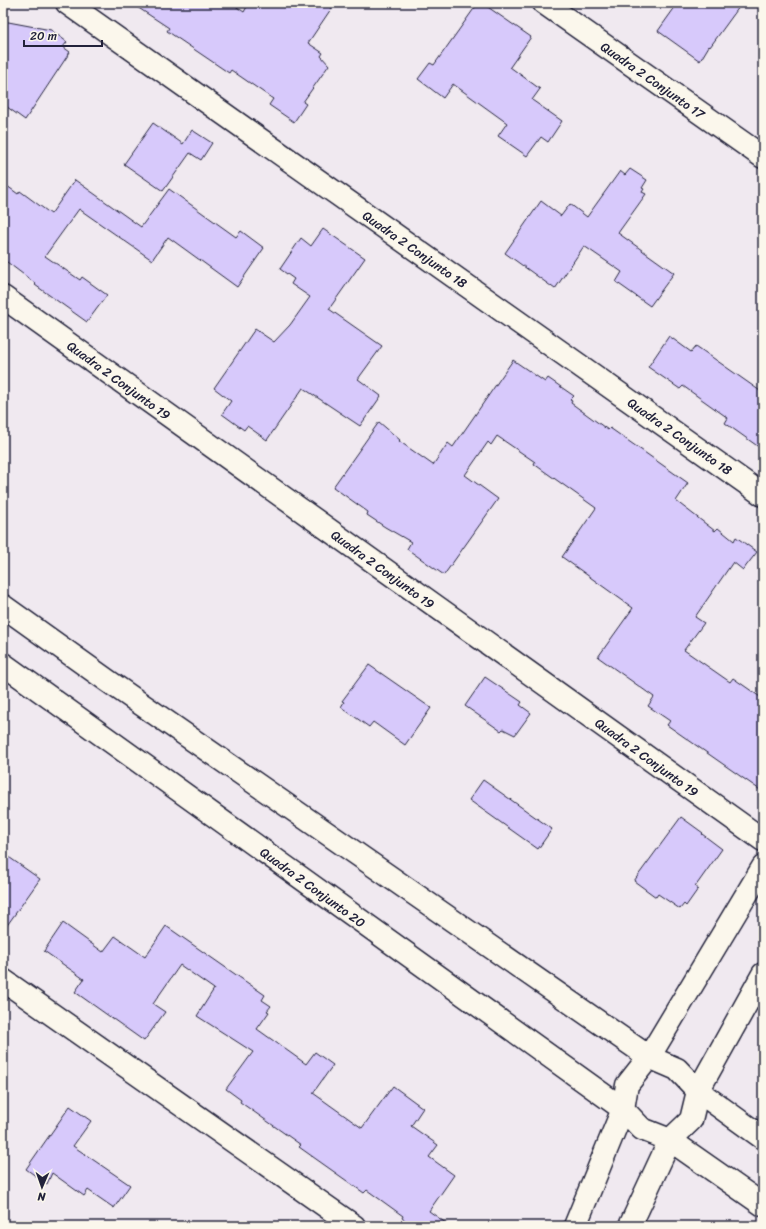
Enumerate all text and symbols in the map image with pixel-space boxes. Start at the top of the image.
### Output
scale bar [24,22,102,48]
text: 20 m [30,25,57,47]
street label: Quadra 2 Conjunto 17 [596,36,711,126]
street label: Quadra 2 Conjunto 18 [357,204,472,294]
street label: Quadra 2 Conjunto 19 [62,335,176,426]
street label: Quadra 2 Conjunto 18 [622,391,737,481]
street label: Quadra 2 Conjunto 19 [326,524,440,615]
street label: Quadra 2 Conjunto 19 [590,712,704,803]
street label: Quadra 2 Conjunto 20 [255,841,370,934]
north arrow [22,1167,62,1207]
text: N [37,1187,47,1206]

